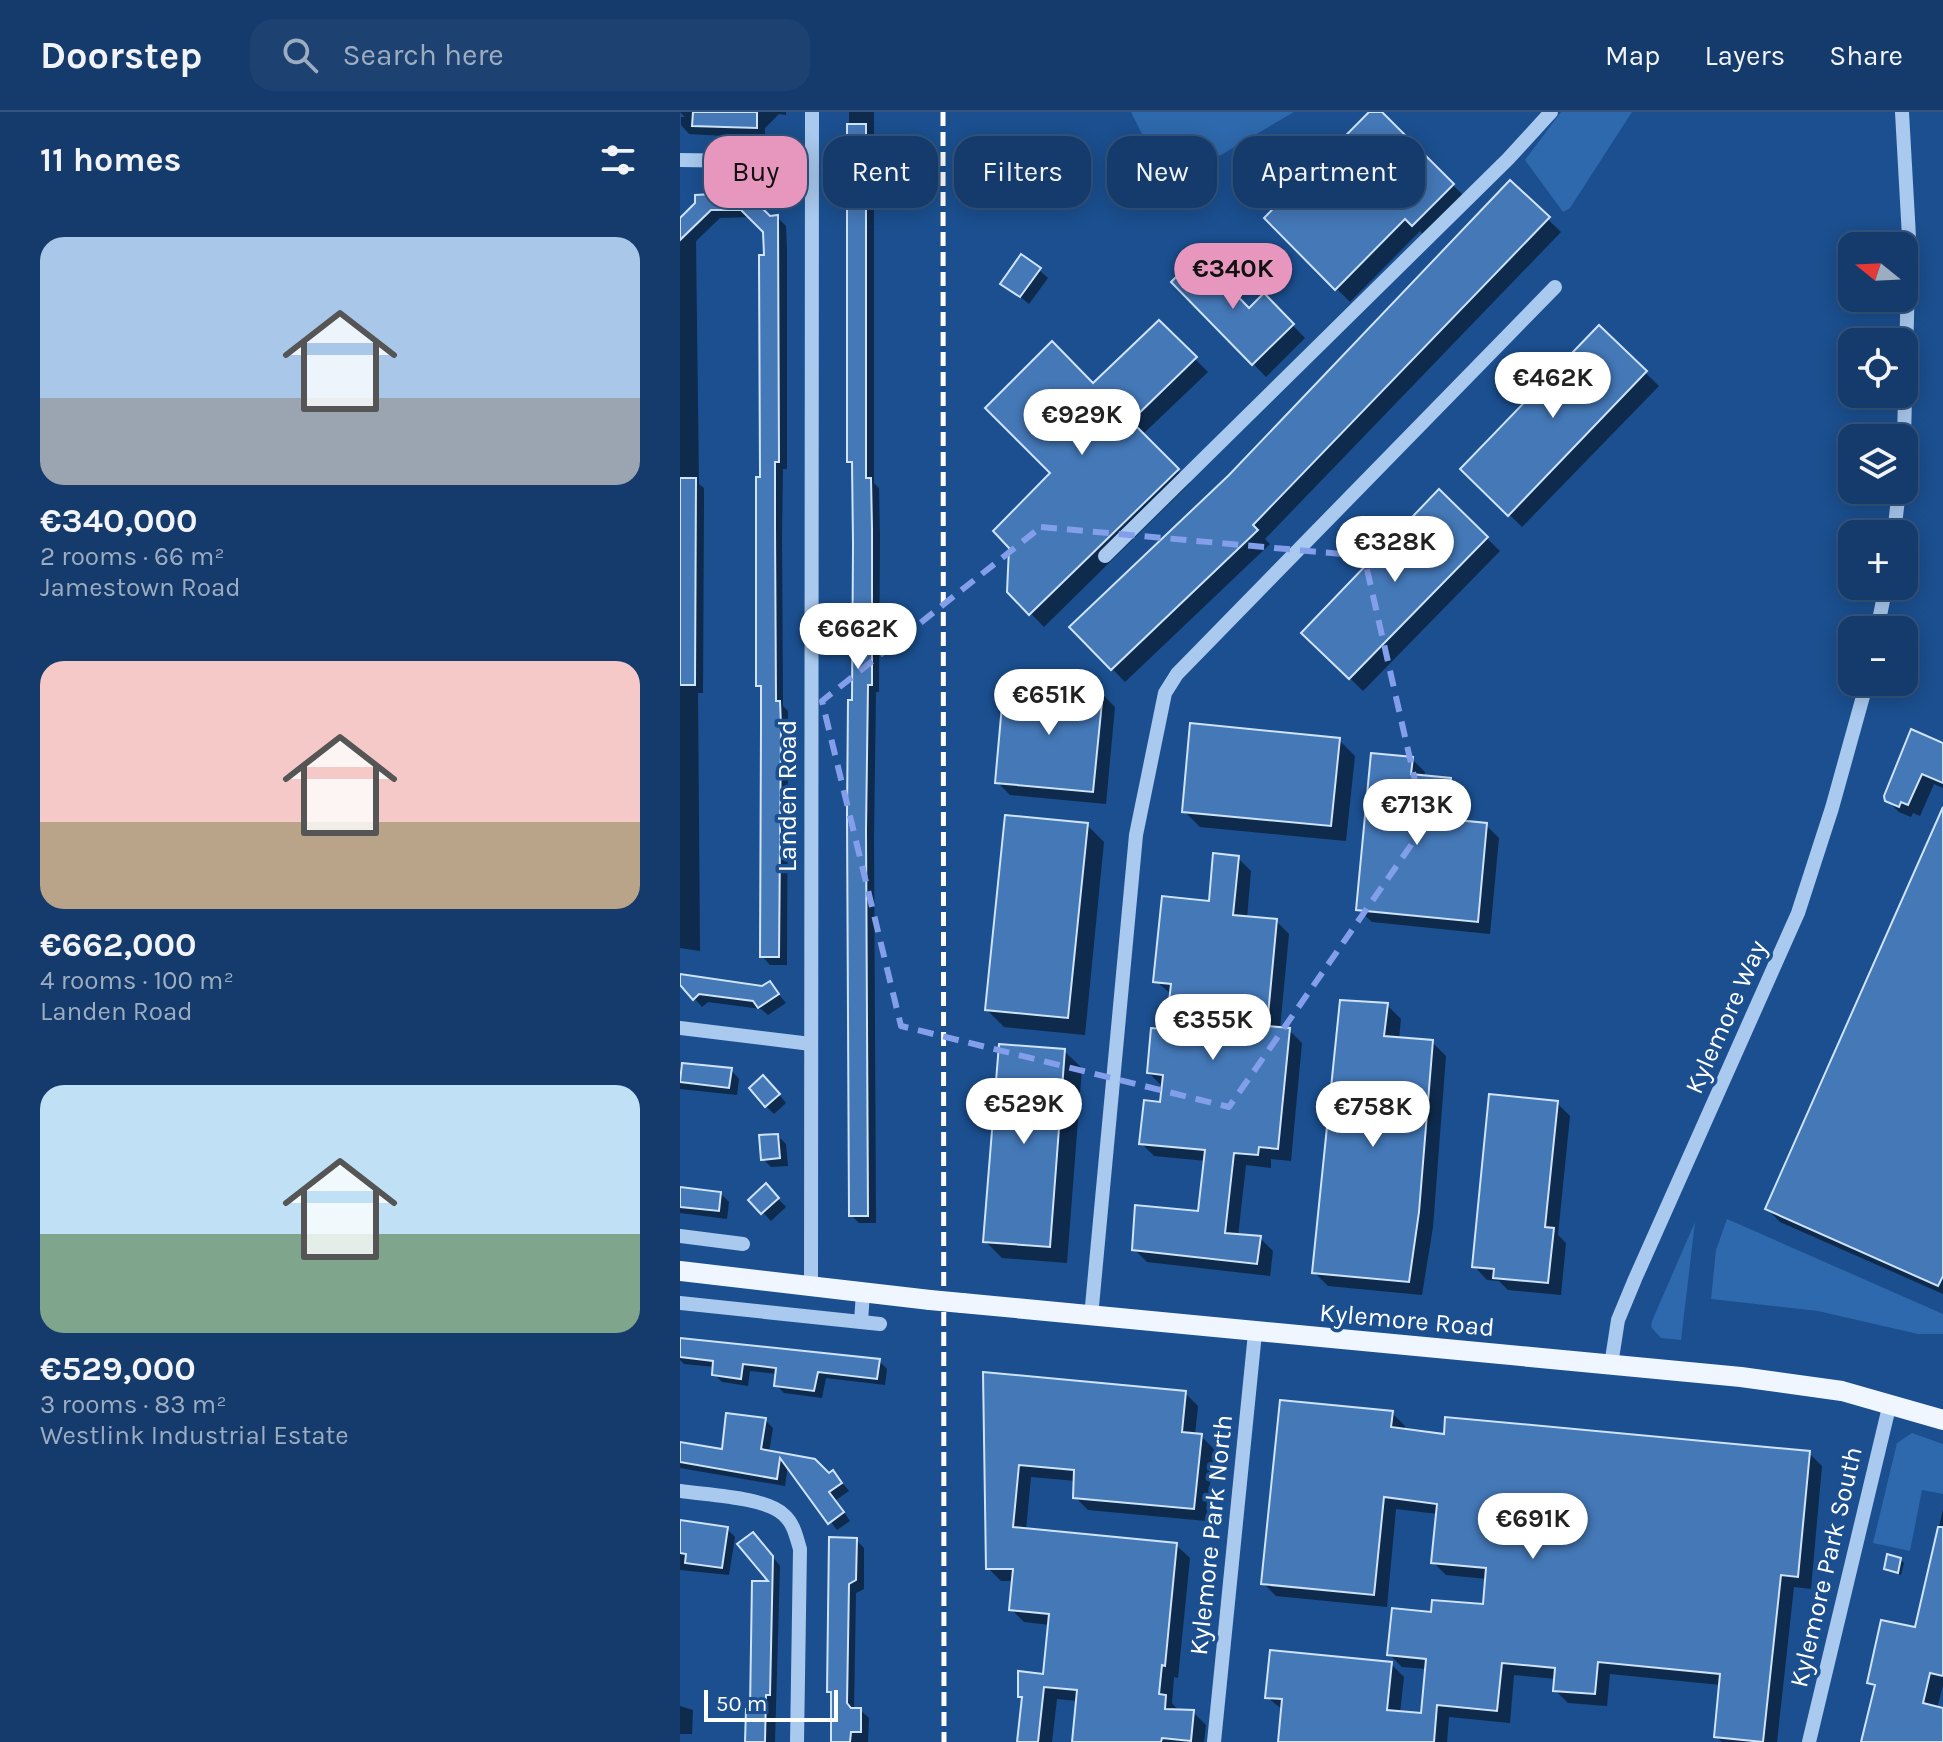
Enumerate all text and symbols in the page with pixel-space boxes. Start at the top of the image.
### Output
search box [250,19,810,91]
text: Doorstep [40,33,202,78]
icon: search [278,33,322,77]
text: Search here [342,37,504,73]
text: Map [1605,39,1660,72]
text: Layers [1704,39,1785,72]
text: Share [1829,39,1903,72]
chip: Buy [704,136,807,208]
chip: Rent [823,136,938,208]
chip: Filters [954,136,1091,208]
chip: New [1107,136,1217,208]
chip: Apartment [1233,136,1425,208]
icon: filters [596,138,640,182]
text: 11 homes [40,140,182,180]
north arrow [1838,232,1918,312]
map controls [1838,232,1918,696]
pin: €340K [1177,243,1289,311]
text: €340K [1192,253,1274,284]
icon: home [268,289,412,433]
button: locate [1838,328,1918,408]
pin: €462K [1497,352,1609,420]
text: €462K [1513,362,1593,393]
pin: €929K [1026,389,1138,457]
text: €929K [1042,399,1122,430]
button: layers [1838,424,1918,504]
text: €340,000 [40,501,198,541]
pin: €328K [1339,516,1451,584]
button: + [1838,520,1918,600]
text: €328K [1354,526,1436,557]
text: 2 rooms · 66 m² [40,541,225,572]
text: Jamestown Road [40,572,241,603]
pin: €662K [802,603,914,671]
text: €662K [818,613,898,644]
button: − [1838,616,1918,696]
pin: €651K [993,669,1105,737]
text: €651K [1012,679,1086,710]
icon: home [268,713,412,857]
street label: Landen Road [772,720,803,872]
pin: €713K [1361,779,1473,847]
text: €713K [1381,789,1453,820]
text: €662,000 [40,925,197,965]
street label: Kylemore Way [1678,935,1774,1099]
text: 4 rooms · 100 m² [40,965,234,996]
pin: €355K [1157,994,1269,1062]
text: Landen Road [40,996,193,1027]
text: €355K [1173,1004,1253,1035]
pin: €529K [968,1078,1080,1146]
pin: €758K [1317,1081,1429,1149]
text: €529K [984,1088,1064,1119]
text: €758K [1334,1091,1412,1122]
icon: home [268,1137,412,1281]
street label: Kylemore Road [1318,1297,1496,1343]
text: €529,000 [40,1349,196,1389]
text: 3 rooms · 83 m² [40,1389,227,1420]
street label: Kylemore Park North [1183,1413,1239,1657]
text: Westlink Industrial Estate [40,1420,349,1451]
street label: Kylemore Park South [1783,1444,1869,1690]
pin: €691K [1477,1493,1589,1561]
text: €691K [1496,1503,1570,1534]
scale bar [704,1686,838,1722]
text: 50 m [716,1691,767,1717]

